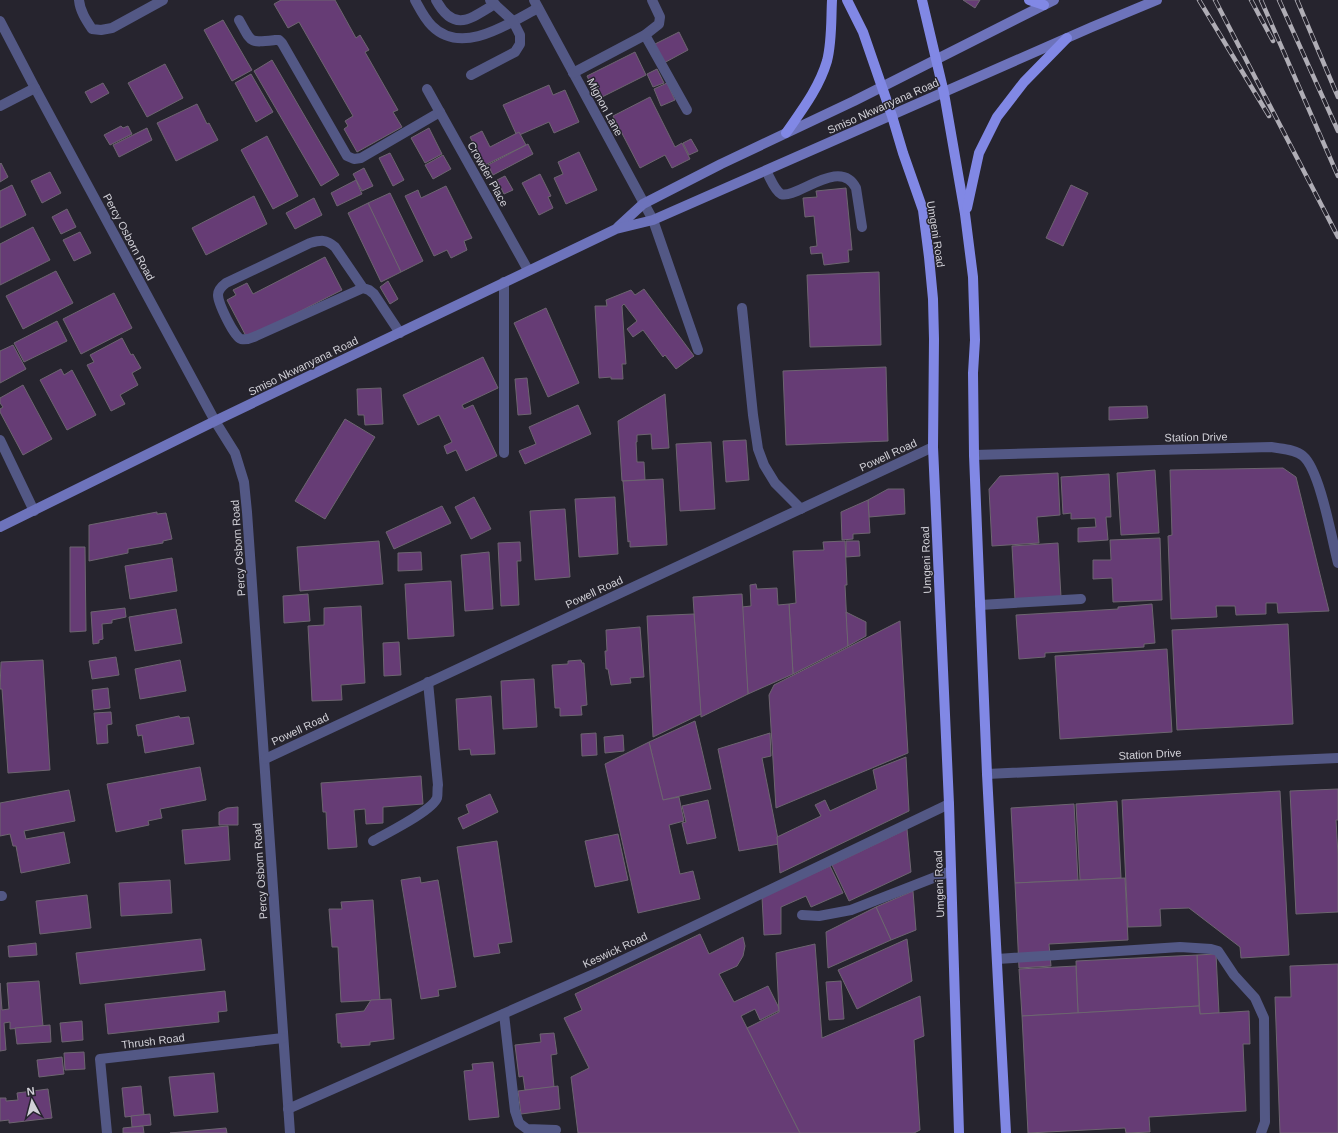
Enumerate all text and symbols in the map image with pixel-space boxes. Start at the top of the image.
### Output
street label: Mignon Lane [585,76,625,138]
street label: Smiso Nkwanyana Road [826,76,940,136]
street label: Crowder Place [465,140,511,208]
street label: Percy Osborn Road [101,192,157,282]
street label: Umgeni Road [925,200,947,268]
street label: Smiso Nkwanyana Road [246,334,360,398]
street label: Station Drive [1164,430,1228,444]
street label: Powell Road [857,437,919,473]
street label: Percy Osborn Road [229,499,247,597]
street label: Umgeni Road [919,526,933,594]
street label: Powell Road [563,574,625,610]
street label: Powell Road [269,711,331,747]
street label: Station Drive [1118,746,1182,762]
street label: Percy Osborn Road [251,822,269,920]
street label: Umgeni Road [932,850,946,918]
street label: Keswick Road [581,930,649,970]
street label: Thrush Road [121,1031,185,1051]
north arrow [12,1081,52,1121]
text: N [26,1085,36,1098]

